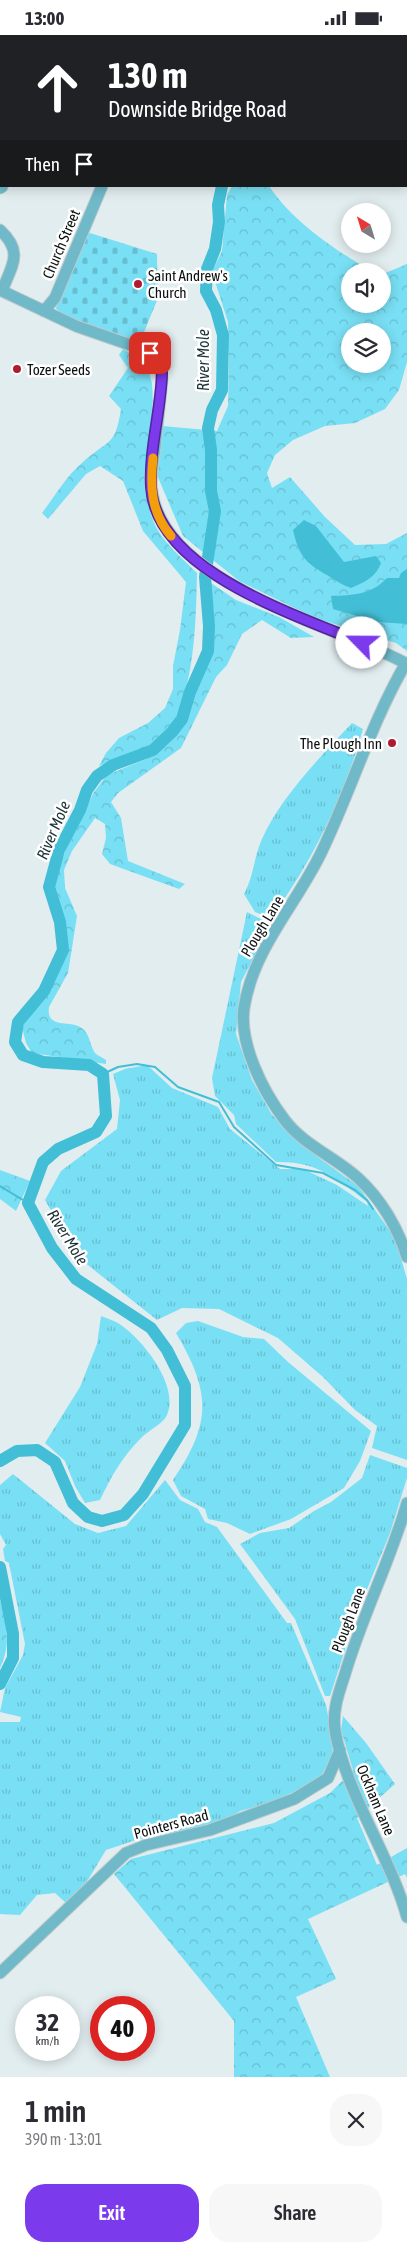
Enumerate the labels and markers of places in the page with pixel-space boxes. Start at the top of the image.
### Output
place label: Saint Andrew's Church [148,267,228,301]
marker: Saint Andrew's Church [132,278,144,290]
pin [129,332,171,374]
place label: Tozer Seeds [27,361,90,378]
marker: Tozer Seeds [11,363,23,375]
place label: The Plough Inn [300,735,382,752]
marker: The Plough Inn [386,737,398,749]

